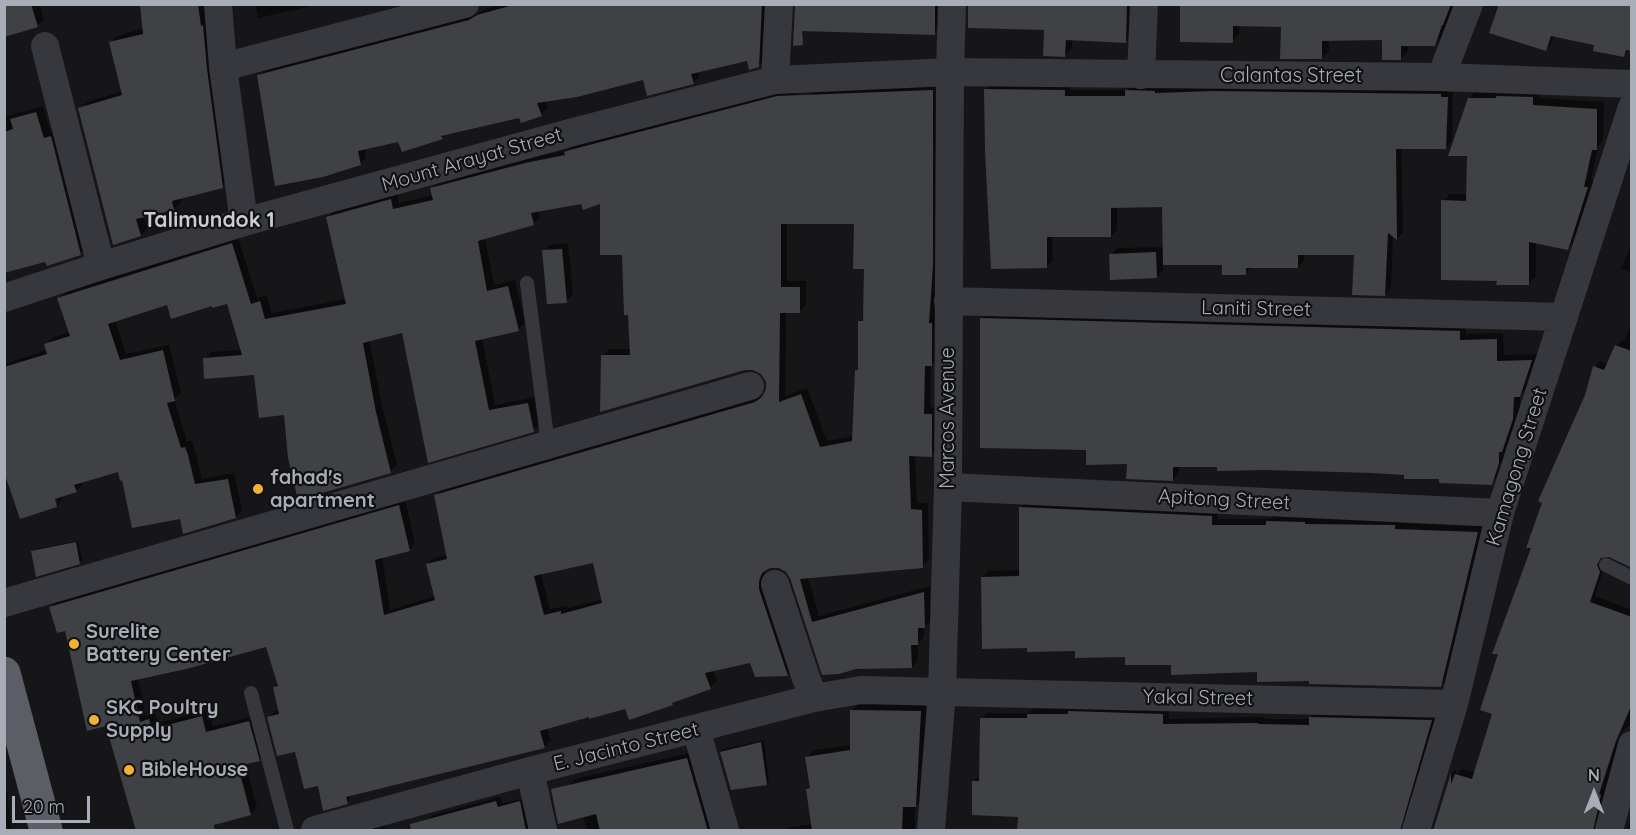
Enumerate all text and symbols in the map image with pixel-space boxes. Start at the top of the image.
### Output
street label: Calantas Street [1220,64,1362,88]
street label: Mount Arayat Street [379,123,565,197]
district label: Talimundok 1 [143,208,275,234]
street label: Laniti Street [1201,296,1311,322]
street label: Marcos Avenue [936,347,960,489]
street label: Kamagong Street [1482,385,1552,549]
place label: fahad's apartment [270,466,375,513]
marker: fahad's apartment [251,482,265,496]
street label: Apitong Street [1157,485,1291,515]
place label: Surelite Battery Center [86,620,231,667]
marker: Surelite Battery Center [67,637,81,651]
street label: Yakal Street [1143,685,1253,711]
place label: SKC Poultry Supply [106,696,219,743]
marker: SKC Poultry Supply [87,713,101,727]
street label: E. Jacinto Street [551,717,701,777]
place label: BibleHouse [141,758,248,782]
marker: BibleHouse [122,763,136,777]
north arrow [1564,763,1624,823]
text: N [1588,765,1600,785]
scale bar [15,784,93,822]
text: 20 m [23,795,65,818]

